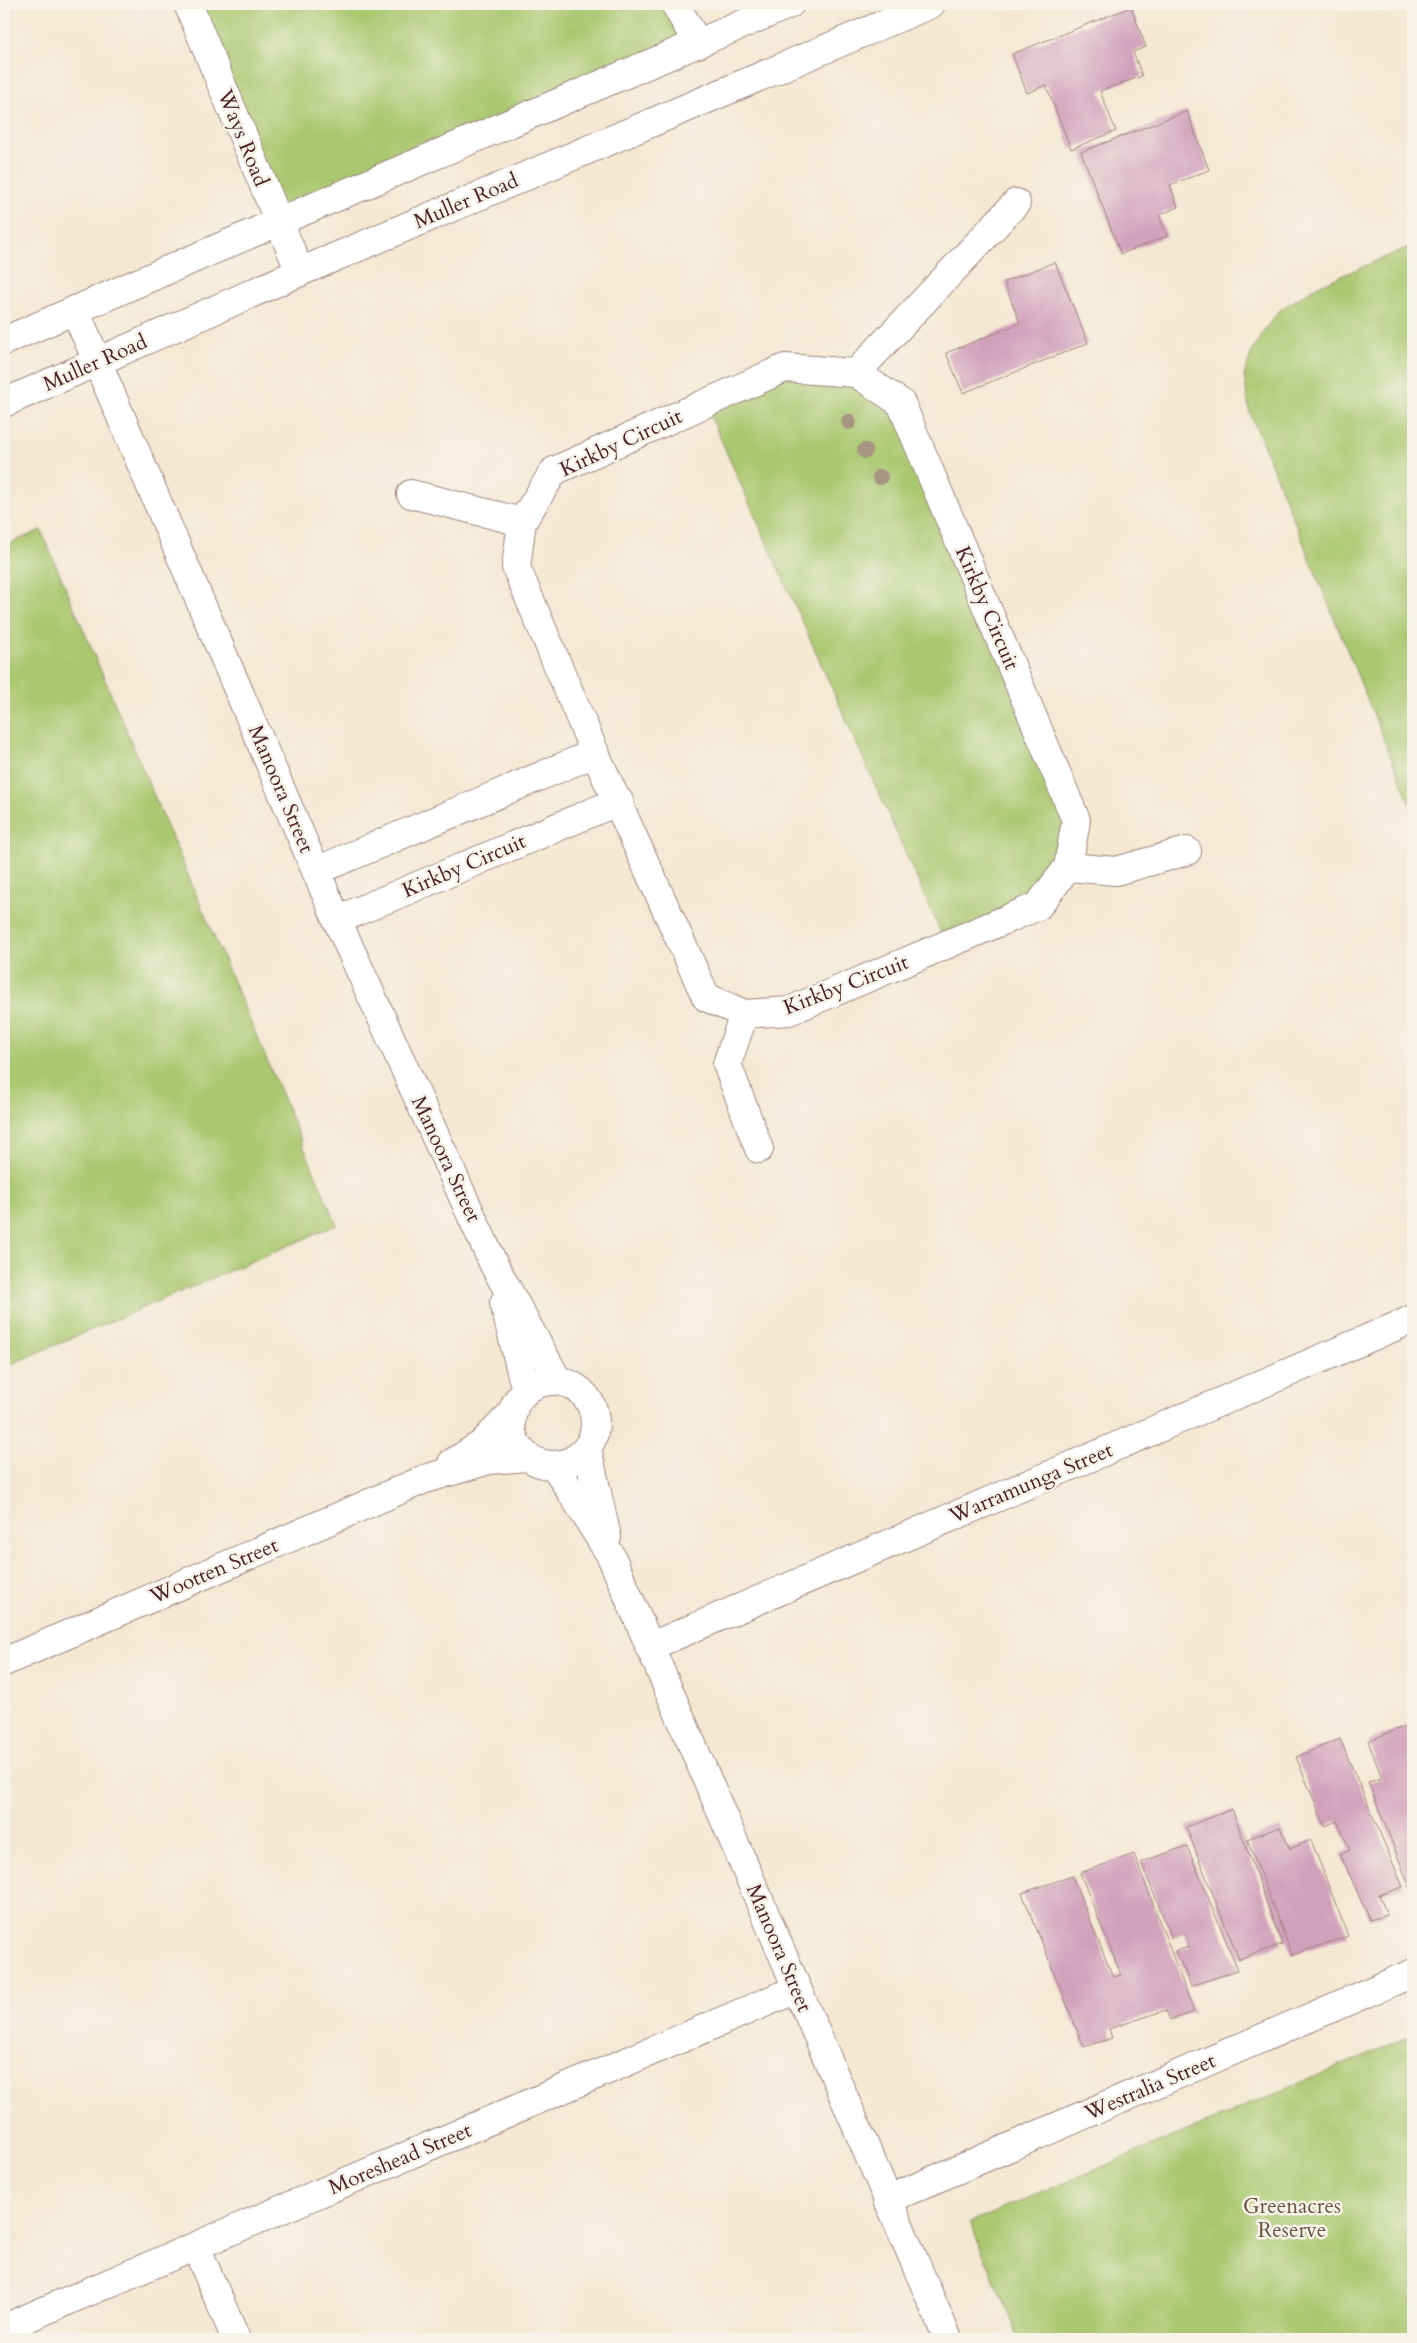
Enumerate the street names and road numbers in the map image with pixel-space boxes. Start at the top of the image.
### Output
street label: Ways Road [210,84,276,191]
street label: Muller Road [409,166,523,236]
street label: Muller Road [38,327,152,399]
street label: Kirkby Circuit [555,402,687,484]
street label: Kirkby Circuit [948,542,1026,675]
street label: Manoora Street [241,721,321,858]
street label: Kirkby Circuit [398,827,531,905]
street label: Kirkby Circuit [779,948,913,1022]
street label: Manoora Street [404,1091,488,1227]
street label: Warramunga Street [944,1435,1117,1531]
street label: Wootten Street [144,1531,283,1611]
street label: Manoora Street [739,1880,819,2017]
street label: Westralia Street [1079,2046,1220,2128]
street label: Moreshead Street [324,2116,476,2202]

